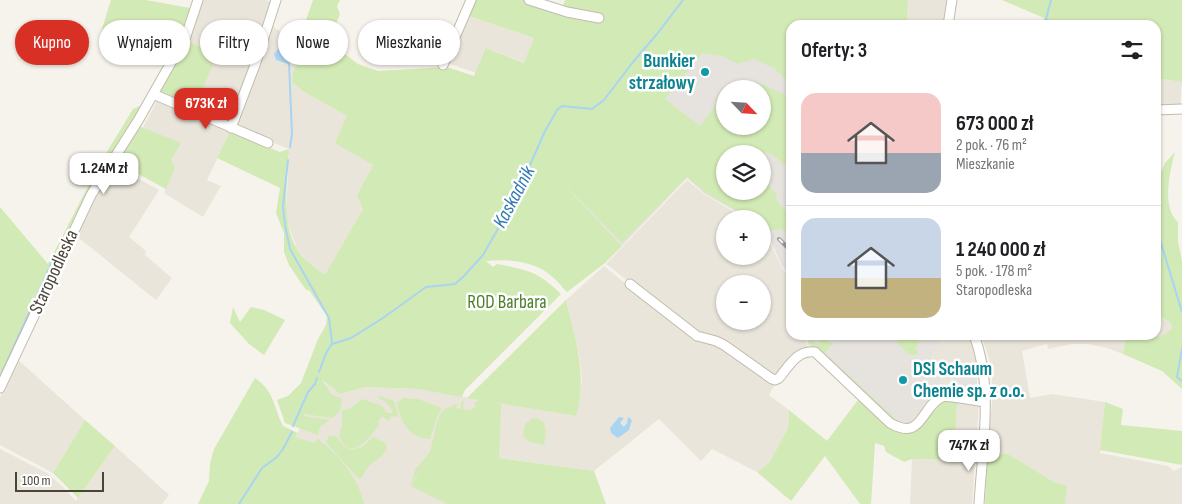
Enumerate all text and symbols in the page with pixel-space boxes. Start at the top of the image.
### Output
chip: Kupno [15,20,89,65]
chip: Wynajem [99,20,190,65]
chip: Filtry [200,20,268,65]
chip: Nowe [278,20,348,65]
chip: Mieszkanie [358,20,460,65]
icon: filters [1118,36,1146,64]
text: Oferty: 3 [801,38,867,63]
place label: Bunkier strzałowy [629,50,695,95]
marker: Bunkier strzałowy [699,66,711,78]
north arrow [716,80,771,135]
map controls [716,80,771,330]
pin: 673K zł [160,88,252,130]
text: 673K zł [185,94,227,113]
text: 673 000 zł [956,111,1033,136]
icon: home [841,113,901,173]
text: 2 pok. · 76 m² [956,136,1027,155]
button: layers [716,145,771,200]
pin: 1.24M zł [52,152,156,195]
text: Mieszkanie [956,155,1015,174]
text: 1.24M zł [80,159,128,178]
water label: Kaskadnik [488,162,540,232]
button: + [716,210,771,265]
street label: Staropodleska [24,226,84,318]
text: 1 240 000 zł [956,237,1045,262]
icon: home [841,238,901,298]
text: 5 pok. · 178 m² [956,262,1032,281]
button: − [716,275,771,330]
text: Staropodleska [956,281,1032,300]
park label: ROD Barbara [467,291,547,314]
place label: DSI Schaum Chemie sp. z o.o. [913,358,1025,403]
marker: DSI Schaum Chemie sp. z o.o. [897,374,909,386]
pin: 747K zł [923,430,1015,472]
text: 747K zł [949,436,989,455]
scale bar [15,469,104,492]
text: 100 m [22,472,51,489]

